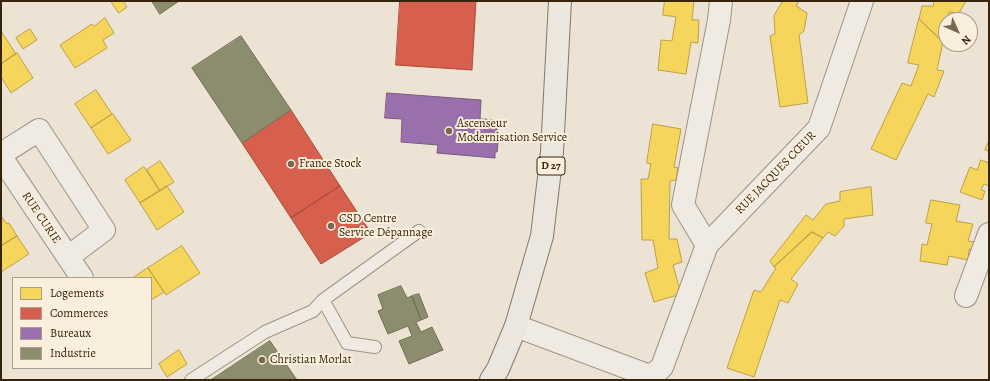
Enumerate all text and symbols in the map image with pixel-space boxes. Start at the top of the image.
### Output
north arrow [938,12,978,52]
text: N [958,32,974,48]
place label: Ascenseur Modernisation Service [457,117,567,145]
marker: Ascenseur Modernisation Service [444,126,454,136]
street label: RUE JACQUES CŒUR [733,129,819,217]
place label: France Stock [299,157,362,171]
road number: D 27 [537,157,565,175]
marker: France Stock [286,159,296,169]
street label: RUE CURIE [18,189,64,247]
place label: CSD Centre Service Dépannage [339,212,433,240]
marker: CSD Centre Service Dépannage [326,221,336,231]
legend [12,277,152,369]
text: Logements [50,285,104,301]
text: Commerces [50,305,108,321]
text: Bureaux [50,325,91,341]
text: Industrie [50,345,96,361]
place label: Christian Morlat [270,353,352,367]
marker: Christian Morlat [257,355,267,365]

